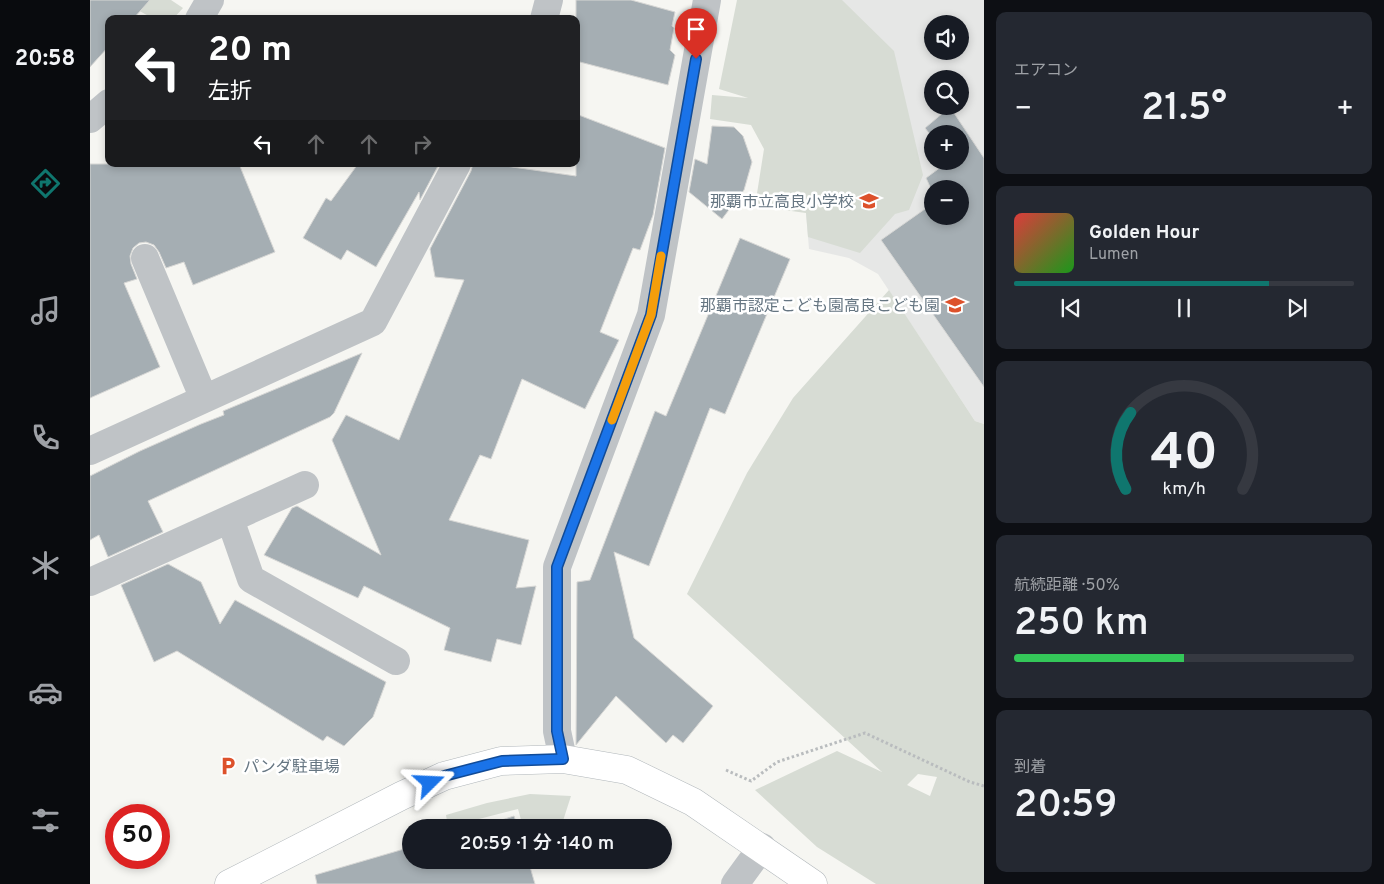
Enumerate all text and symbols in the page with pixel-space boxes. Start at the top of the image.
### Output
pin [675,8,717,59]
icon: arrive [682,15,710,43]
map controls [924,15,969,225]
button: sound [924,15,969,60]
text: 20 m [208,29,292,73]
icon: left [125,35,190,100]
text: 20:58 [15,46,75,73]
text: エアコン [1014,61,1078,81]
button: search [924,70,969,115]
text: 左折 [208,79,252,106]
text: 21.5° [1141,85,1227,134]
text: − [1014,92,1032,128]
text: + [1336,92,1354,128]
button: + [924,125,969,170]
icon: left [249,130,277,158]
icon: ahead [302,130,330,158]
icon: ahead [355,130,383,158]
icon: right [408,130,436,158]
icon: directions [28,166,63,201]
button: − [924,180,969,225]
school or university icon: 那覇市立高良小学校 [858,190,880,212]
place label: 那覇市立高良小学校 [710,193,854,213]
text: Golden Hour [1089,221,1200,245]
text: Lumen [1089,245,1139,265]
icon: music [28,293,63,328]
school or university icon: 那覇市認定こども園高良こども園 [944,294,966,316]
icon: previous [1057,294,1085,322]
icon: pause [1170,294,1198,322]
icon: next [1283,294,1311,322]
place label: 那覇市認定こども園高良こども園 [700,297,940,317]
icon: phone [28,420,63,455]
text: 40 [1150,422,1218,488]
text: km/h [1162,478,1206,501]
icon: climate [28,548,63,583]
text: 航続距離 · 50% [1014,576,1120,596]
text: 250 km [1014,600,1149,649]
icon: car [28,675,63,710]
parking icon: パンダ駐車場 [217,755,239,777]
position arrow [403,756,455,808]
place label: パンダ駐車場 [243,758,340,778]
text: 到着 [1014,758,1046,778]
text: 20:59 [1014,782,1117,831]
icon: filters [28,803,63,838]
speed limit sign: 50 [105,804,170,869]
text: 20:59 · 1 分 · 140 m [460,832,614,856]

